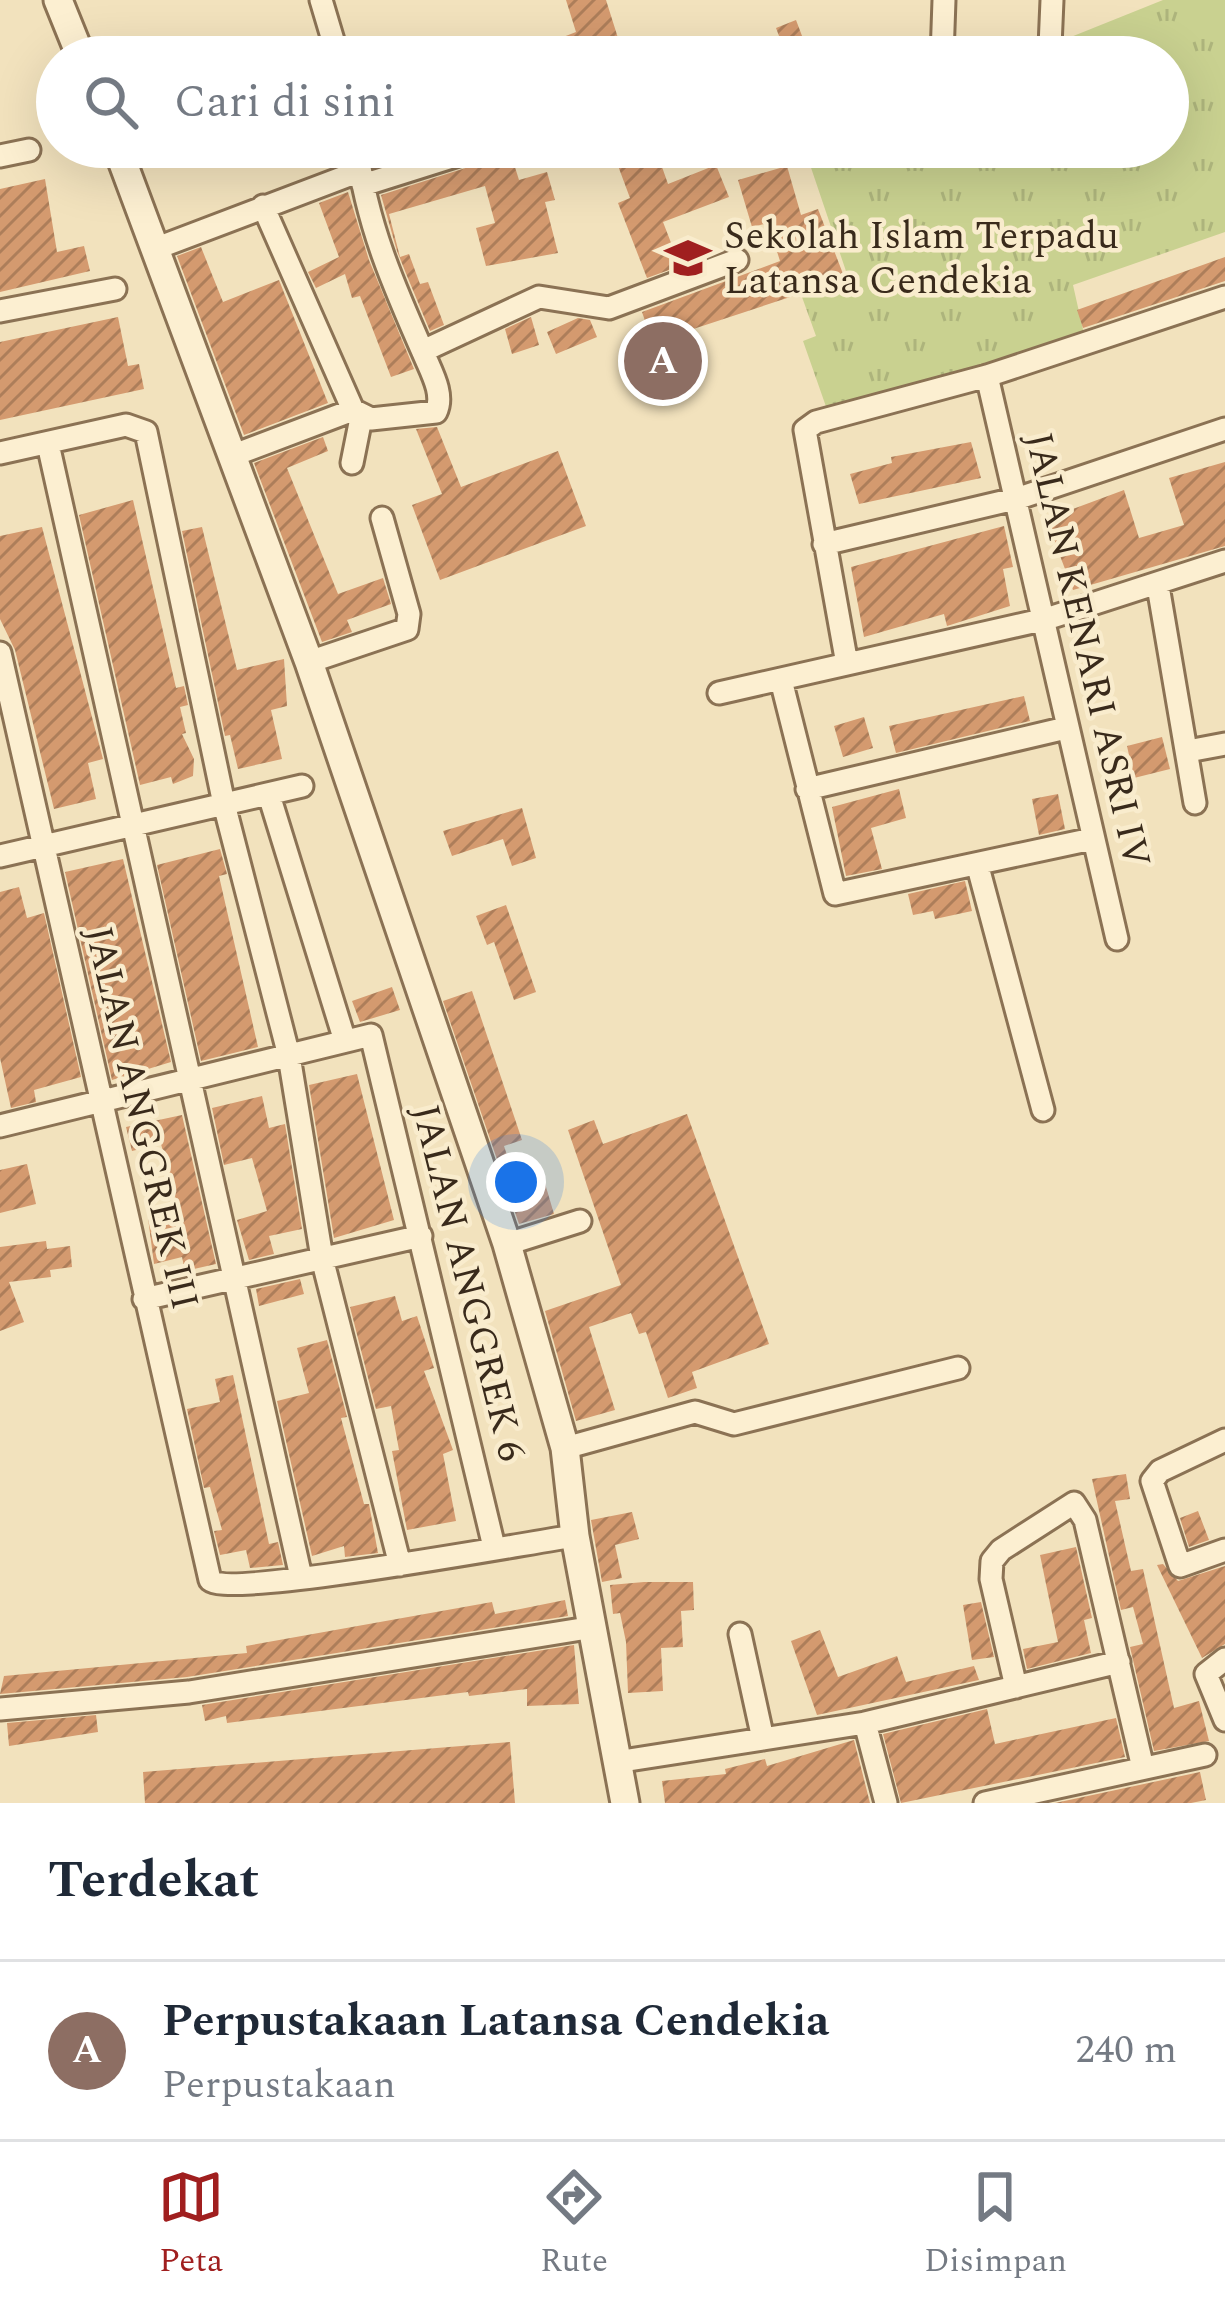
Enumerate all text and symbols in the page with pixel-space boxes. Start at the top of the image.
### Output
search box [36,36,1189,168]
text: Cari di sini [174,68,396,137]
icon: search [78,69,144,135]
place label: Sekolah Islam Terpadu Latansa Cendekia [724,207,1119,311]
school or university icon: Sekolah Islam Terpadu Latansa Cendekia [663,233,713,283]
pin: A [624,316,702,406]
street label: JALAN KENARI ASRI IV [1008,426,1166,874]
street label: JALAN ANGGREK III [68,920,214,1316]
street label: JALAN ANGGREK 6 [395,1098,541,1468]
your location [486,1152,546,1212]
text: Terdekat [48,1842,259,1920]
text: Perpustakaan Latansa Cendekia [162,1987,829,2056]
text: A [72,2021,102,2080]
text: 240 m [1075,2021,1177,2080]
text: Perpustakaan [162,2056,396,2115]
tab: Peta [158,2164,224,2286]
tab: Rute [540,2164,608,2286]
tab: Disimpan [924,2164,1067,2286]

